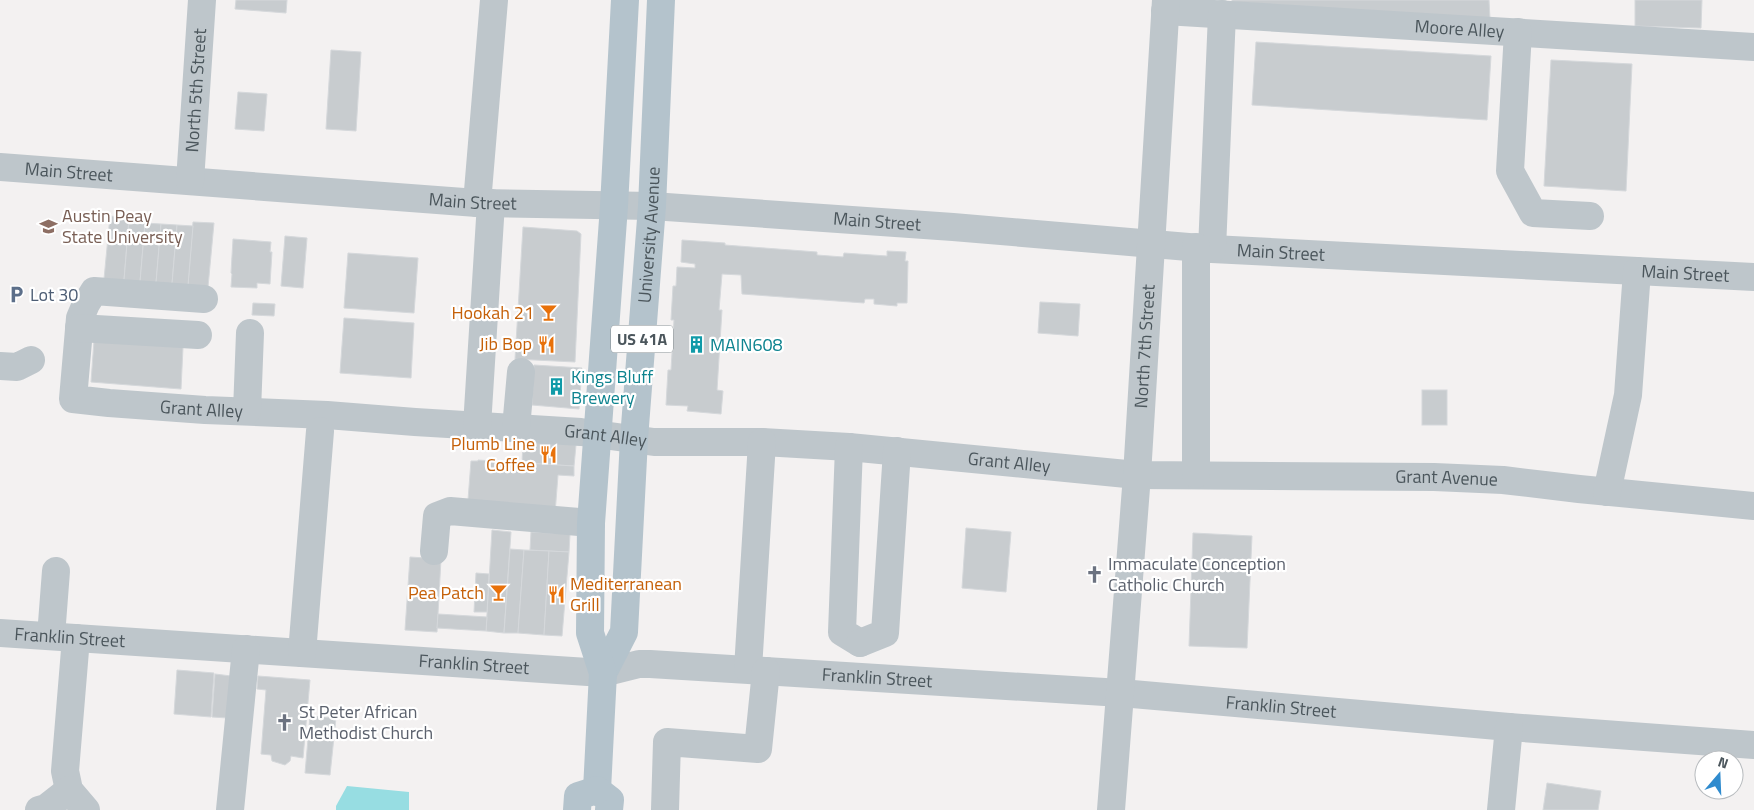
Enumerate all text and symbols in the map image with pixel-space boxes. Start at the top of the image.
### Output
street label: Moore Alley [1414,12,1505,45]
street label: North 5th Street [178,27,213,153]
street label: Main Street [24,155,115,189]
street label: University Avenue [631,166,667,304]
street label: Main Street [428,185,518,217]
place label: Austin Peay State University [62,202,183,250]
street label: Main Street [832,205,923,238]
school or university icon: Austin Peay State University [38,216,58,236]
street label: Main Street [1236,236,1326,268]
street label: Main Street [1641,257,1731,289]
place label: Lot 30 [30,281,78,308]
street label: North 7th Street [1127,283,1162,409]
parking icon: Lot 30 [6,285,26,305]
place label: Hookah 21 [452,299,534,326]
bar icon: Hookah 21 [538,303,558,323]
road number: US 41A [611,326,673,352]
place label: Jib Bop [479,330,532,357]
place label: MAIN608 [710,331,783,358]
restaurant icon: Jib Bop [536,334,556,354]
building icon: MAIN608 [686,335,706,355]
place label: Kings Bluff Brewery [571,363,653,411]
building icon: Kings Bluff Brewery [547,377,567,397]
street label: Grant Alley [159,393,244,425]
street label: Grant Alley [564,417,649,454]
place label: Plumb Line Coffee [451,430,535,478]
restaurant icon: Plumb Line Coffee [539,444,559,464]
street label: Grant Alley [967,445,1052,480]
street label: Grant Avenue [1395,463,1498,493]
place label: Immaculate Conception Catholic Church [1108,550,1286,598]
church icon: Immaculate Conception Catholic Church [1084,564,1104,584]
place label: Mediterranean Grill [570,570,682,618]
place label: Pea Patch [408,579,484,606]
bar icon: Pea Patch [488,583,508,603]
restaurant icon: Mediterranean Grill [546,584,566,604]
street label: Franklin Street [14,620,127,654]
street label: Franklin Street [418,647,531,681]
street label: Franklin Street [821,661,934,694]
street label: Franklin Street [1225,688,1338,725]
place label: St Peter African Methodist Church [299,698,433,746]
church icon: St Peter African Methodist Church [275,712,295,732]
north arrow [1694,750,1744,800]
text: N [1715,751,1731,774]

